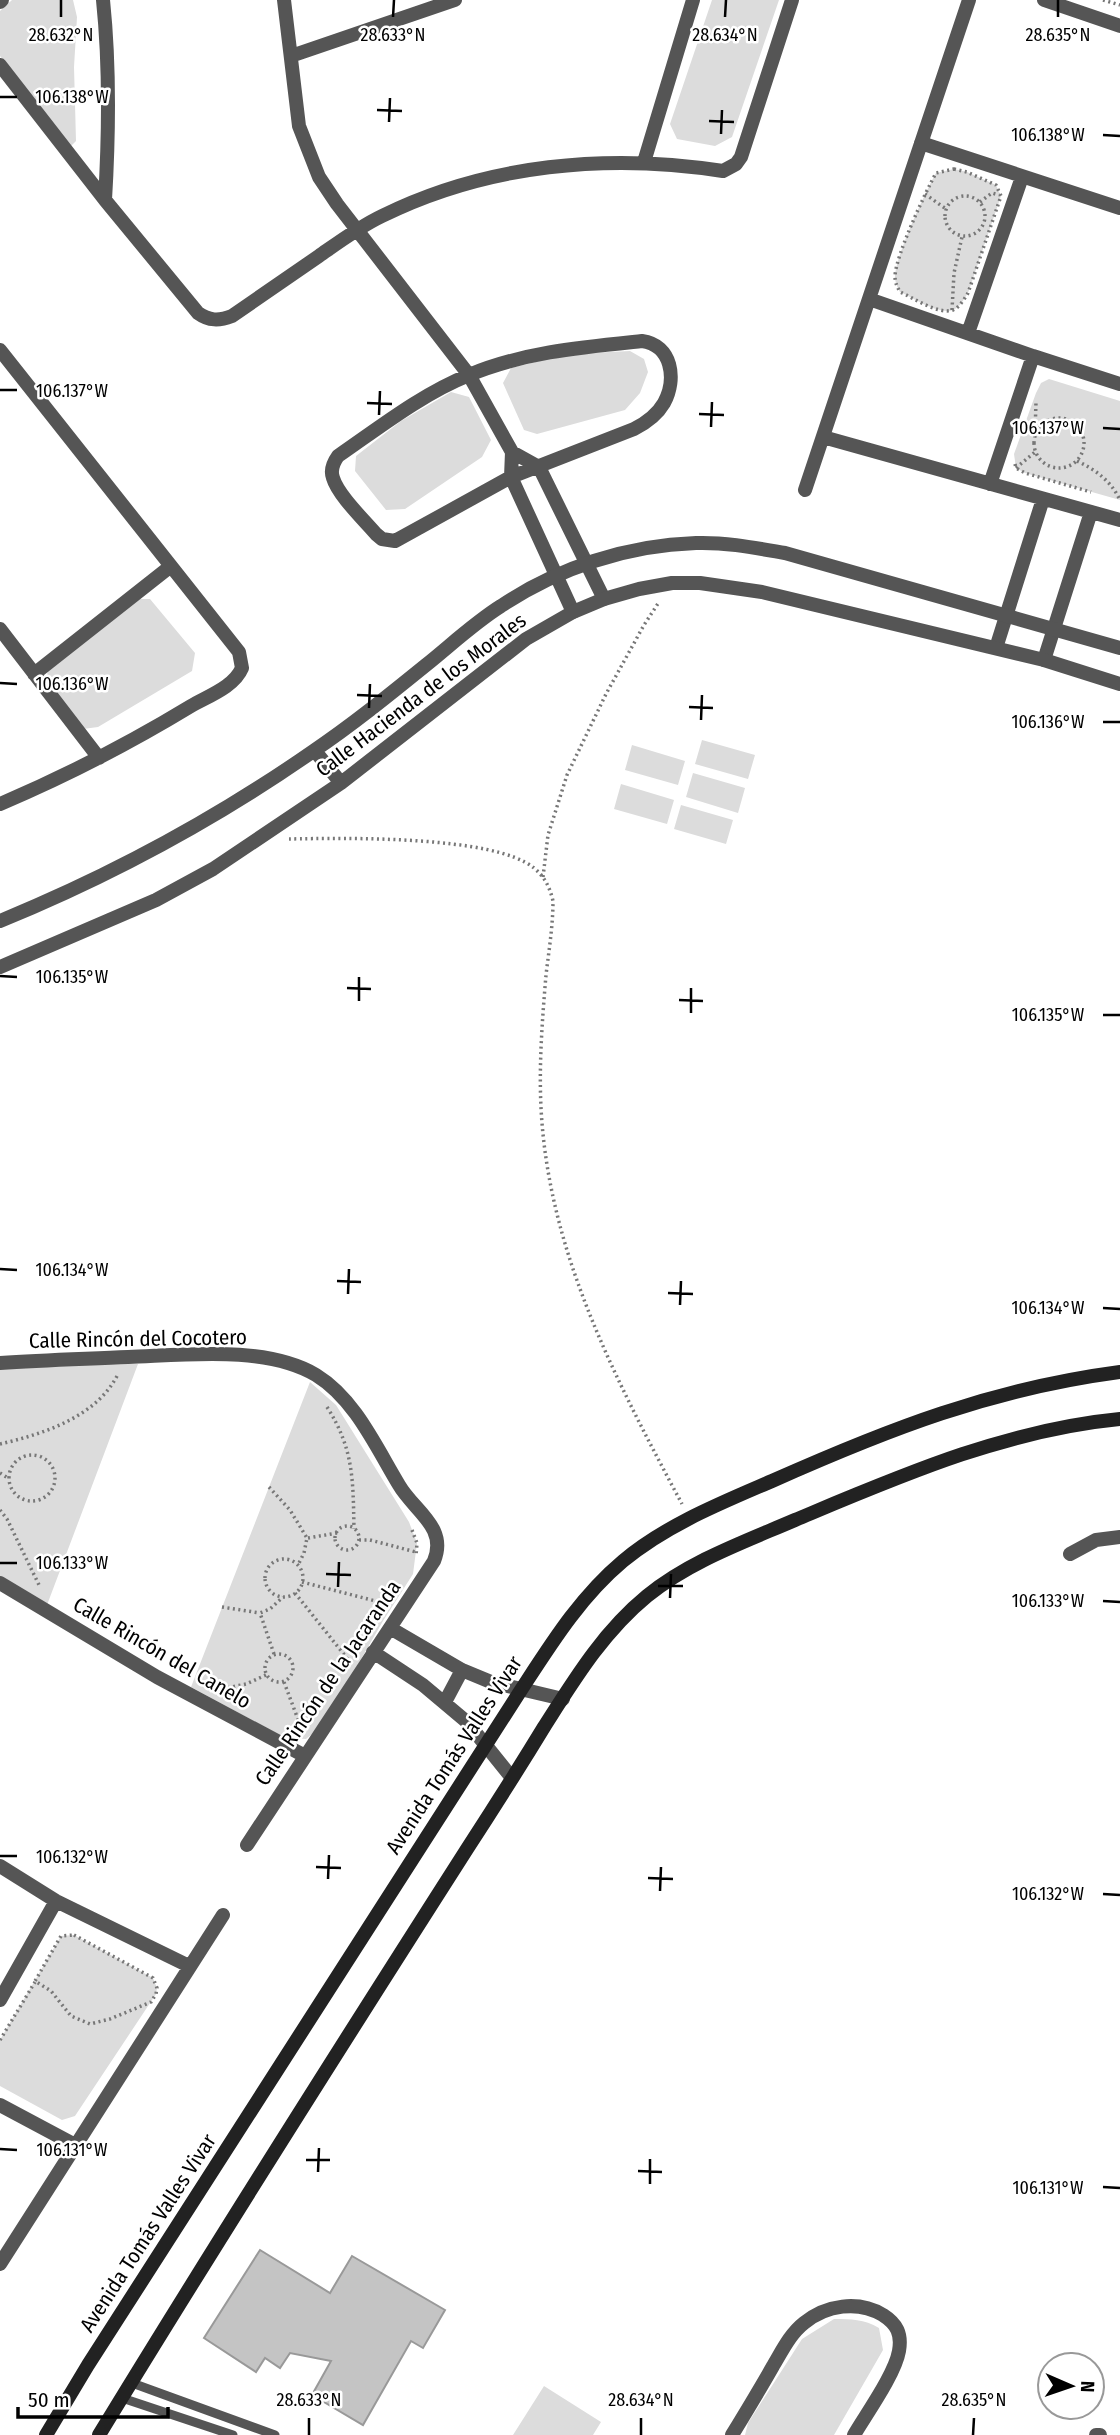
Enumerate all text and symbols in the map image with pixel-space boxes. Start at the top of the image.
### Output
text: 28.632°N [29,24,93,46]
text: 28.633°N [361,24,425,46]
text: 28.634°N [692,24,758,46]
text: 28.635°N [1026,24,1090,46]
text: 106.138°W [35,86,109,108]
text: 106.138°W [1011,124,1085,146]
text: 106.137°W [36,380,108,402]
text: 106.137°W [1012,417,1084,439]
street label: Calle Hacienda de los Morales [311,607,531,783]
text: 106.136°W [35,673,109,695]
text: 106.136°W [1011,711,1085,733]
text: 106.135°W [36,966,109,988]
text: 106.135°W [1012,1004,1085,1026]
text: 106.134°W [35,1259,109,1281]
text: 106.134°W [1011,1297,1085,1319]
street label: Calle Rincón del Cocotero [29,1324,247,1354]
text: 106.133°W [36,1552,109,1574]
street label: Calle Rincón de la Jacaranda [250,1575,406,1791]
text: 106.133°W [1012,1590,1085,1612]
street label: Calle Rincón del Canelo [68,1591,256,1715]
street label: Avenida Tomás Valles Vivar [380,1650,528,1859]
text: 106.132°W [36,1846,109,1868]
text: 106.132°W [1012,1883,1085,1905]
street label: Avenida Tomás Valles Vivar [74,2128,222,2337]
text: 106.131°W [37,2139,108,2161]
text: 106.131°W [1013,2177,1084,2199]
north arrow [1036,2351,1106,2421]
scale bar [18,2376,168,2420]
text: N [1076,2380,1099,2393]
text: 50 m [28,2387,70,2413]
text: 28.633°N [277,2389,341,2411]
text: 28.634°N [608,2389,674,2411]
text: 28.635°N [942,2389,1006,2411]

